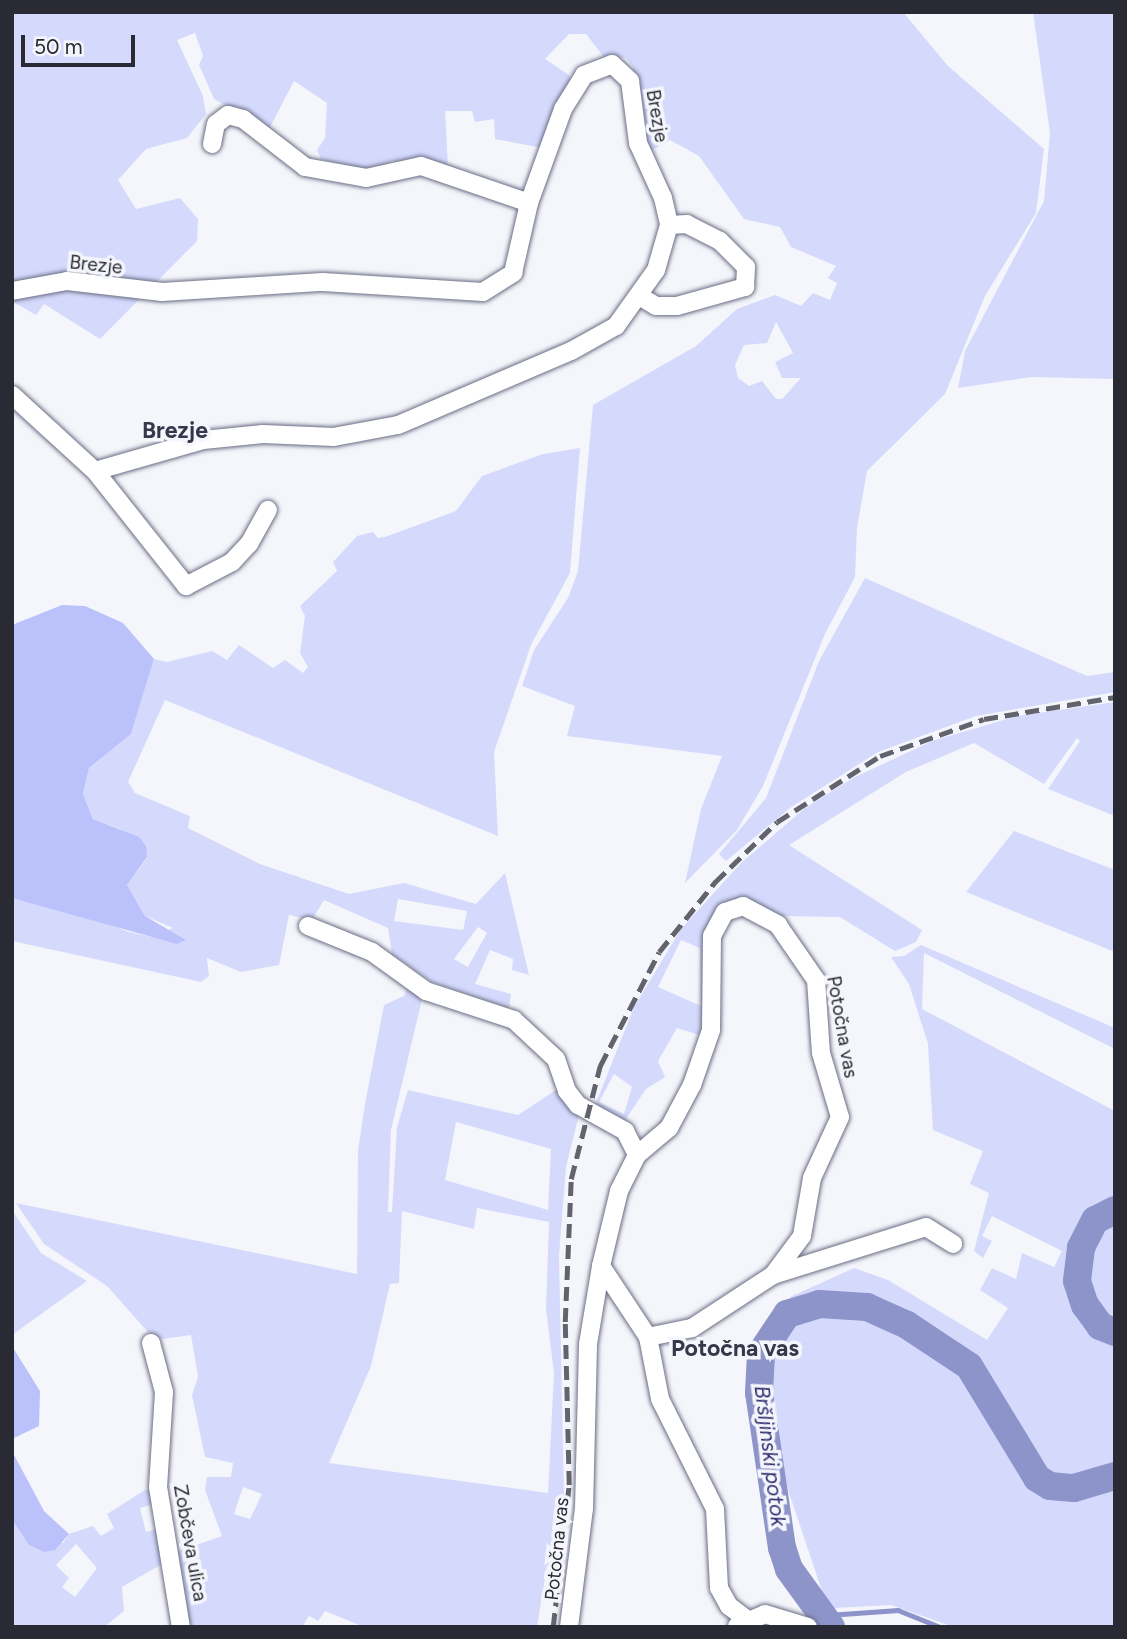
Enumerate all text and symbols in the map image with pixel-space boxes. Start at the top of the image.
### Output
scale bar [24,21,138,65]
text: 50 m [34,34,83,59]
street label: Brezje [641,88,673,144]
street label: Brezje [68,251,124,279]
district label: Brezje [142,416,208,444]
street label: Potočna vas [822,974,862,1080]
district label: Potočna vas [671,1334,799,1362]
water label: Bršljinski potok [749,1384,791,1528]
street label: Zobčeva ulica [169,1483,211,1603]
street label: Potočna vas [540,1496,574,1602]

